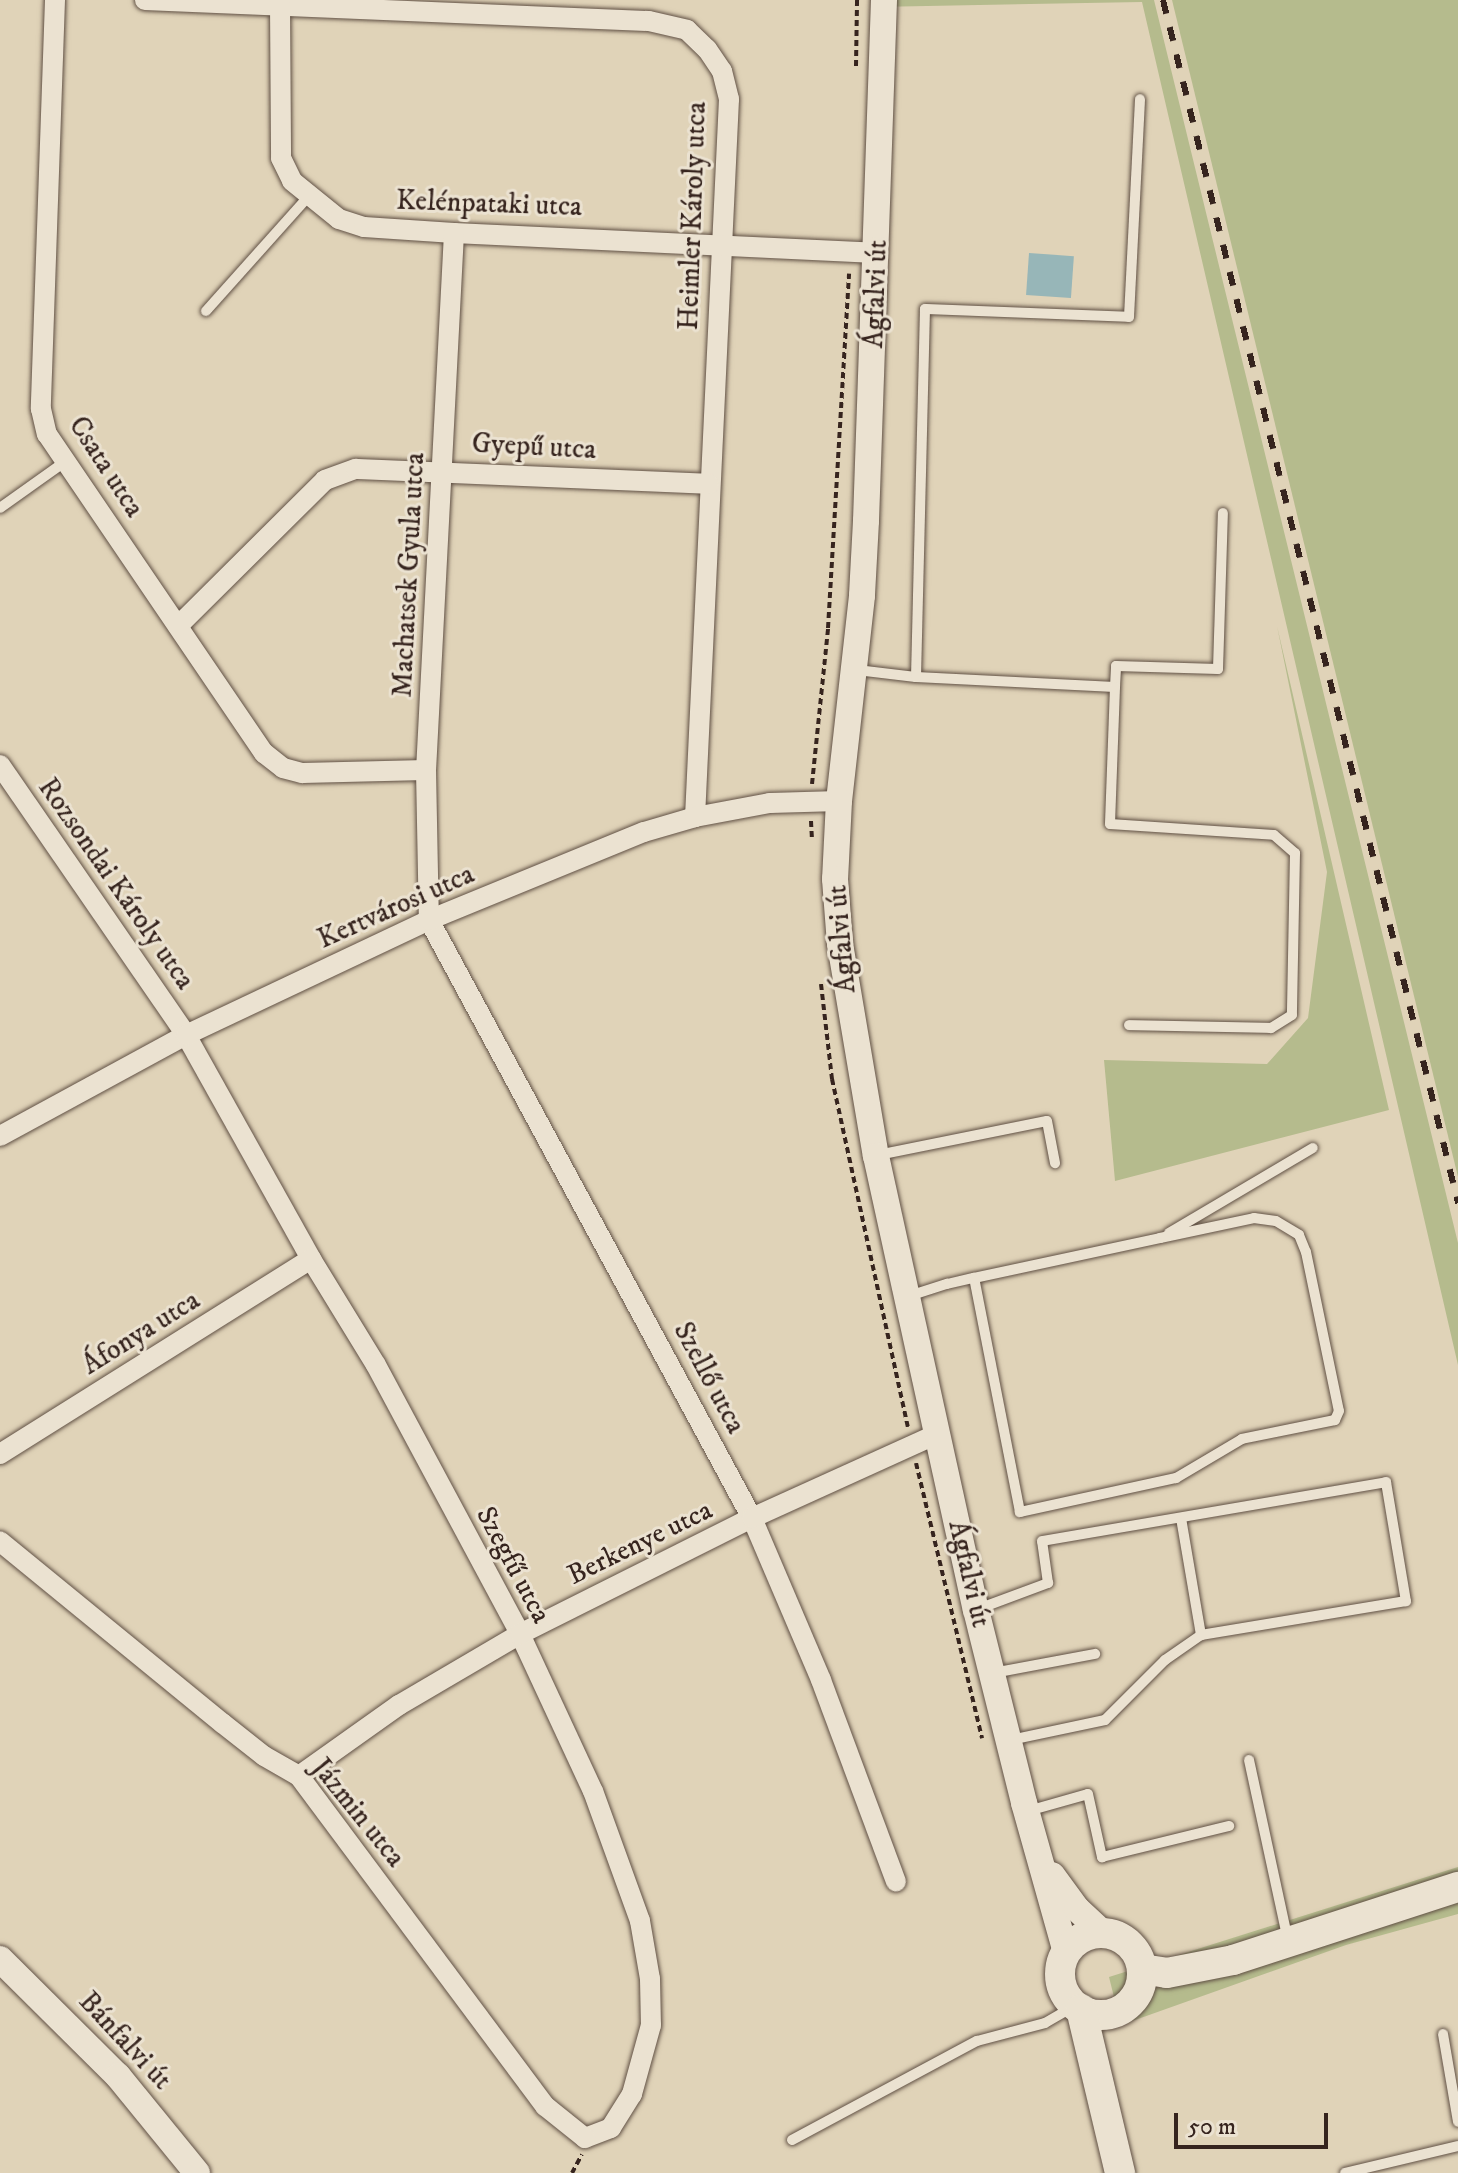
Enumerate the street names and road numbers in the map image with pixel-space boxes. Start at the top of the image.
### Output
street label: Heimler Károly utca [672,101,714,331]
street label: Kelénpataki utca [396,184,582,224]
street label: Ágfalvi út [857,239,895,349]
street label: Csata utca [61,410,151,524]
street label: Gyepű utca [471,427,597,467]
street label: Machatsek Gyula utca [386,452,432,698]
street label: Rozsondai Károly utca [30,772,202,996]
street label: Kertvárosi utca [313,858,479,956]
street label: Ágfalvi út [821,883,863,995]
street label: Áfonya utca [76,1284,206,1382]
street label: Szellő utca [666,1317,752,1439]
street label: Berkenye utca [562,1494,718,1592]
street label: Szegfű utca [468,1501,558,1629]
street label: Ágfalvi út [940,1517,998,1631]
street label: Jázmin utca [304,1752,412,1874]
street label: Bánfalvi út [71,1985,179,2097]

